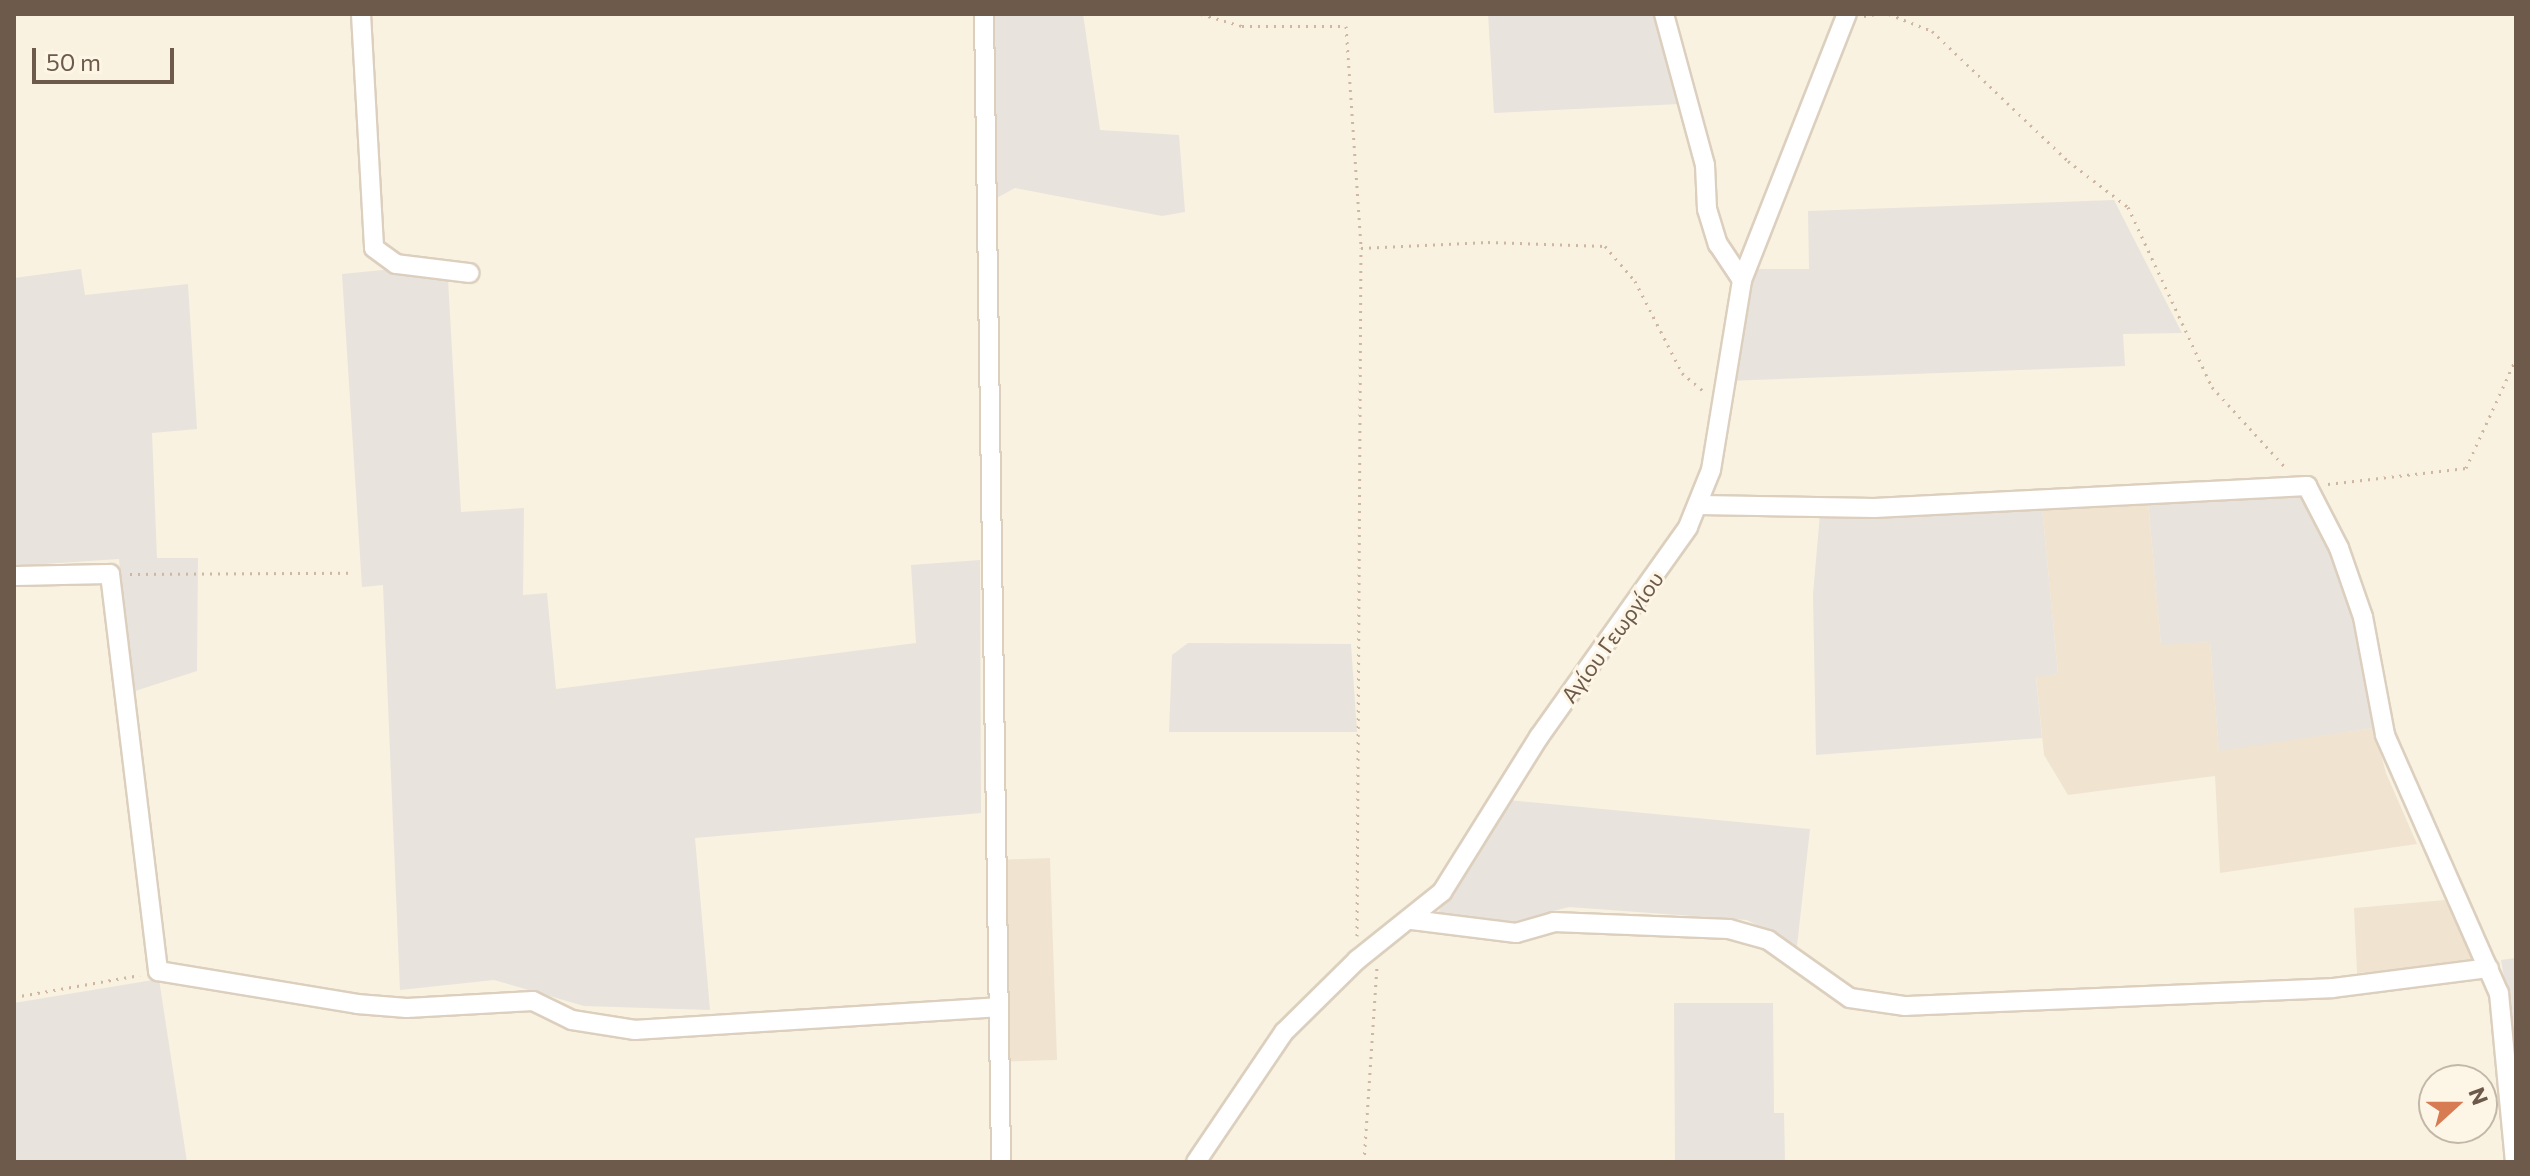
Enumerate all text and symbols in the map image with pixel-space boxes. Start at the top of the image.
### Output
scale bar [36,32,178,82]
text: 50 m [46,47,101,76]
street label: Αγίου Γεωργίου [1555,566,1669,708]
north arrow [2418,1064,2498,1144]
text: N [2463,1083,2495,1108]

